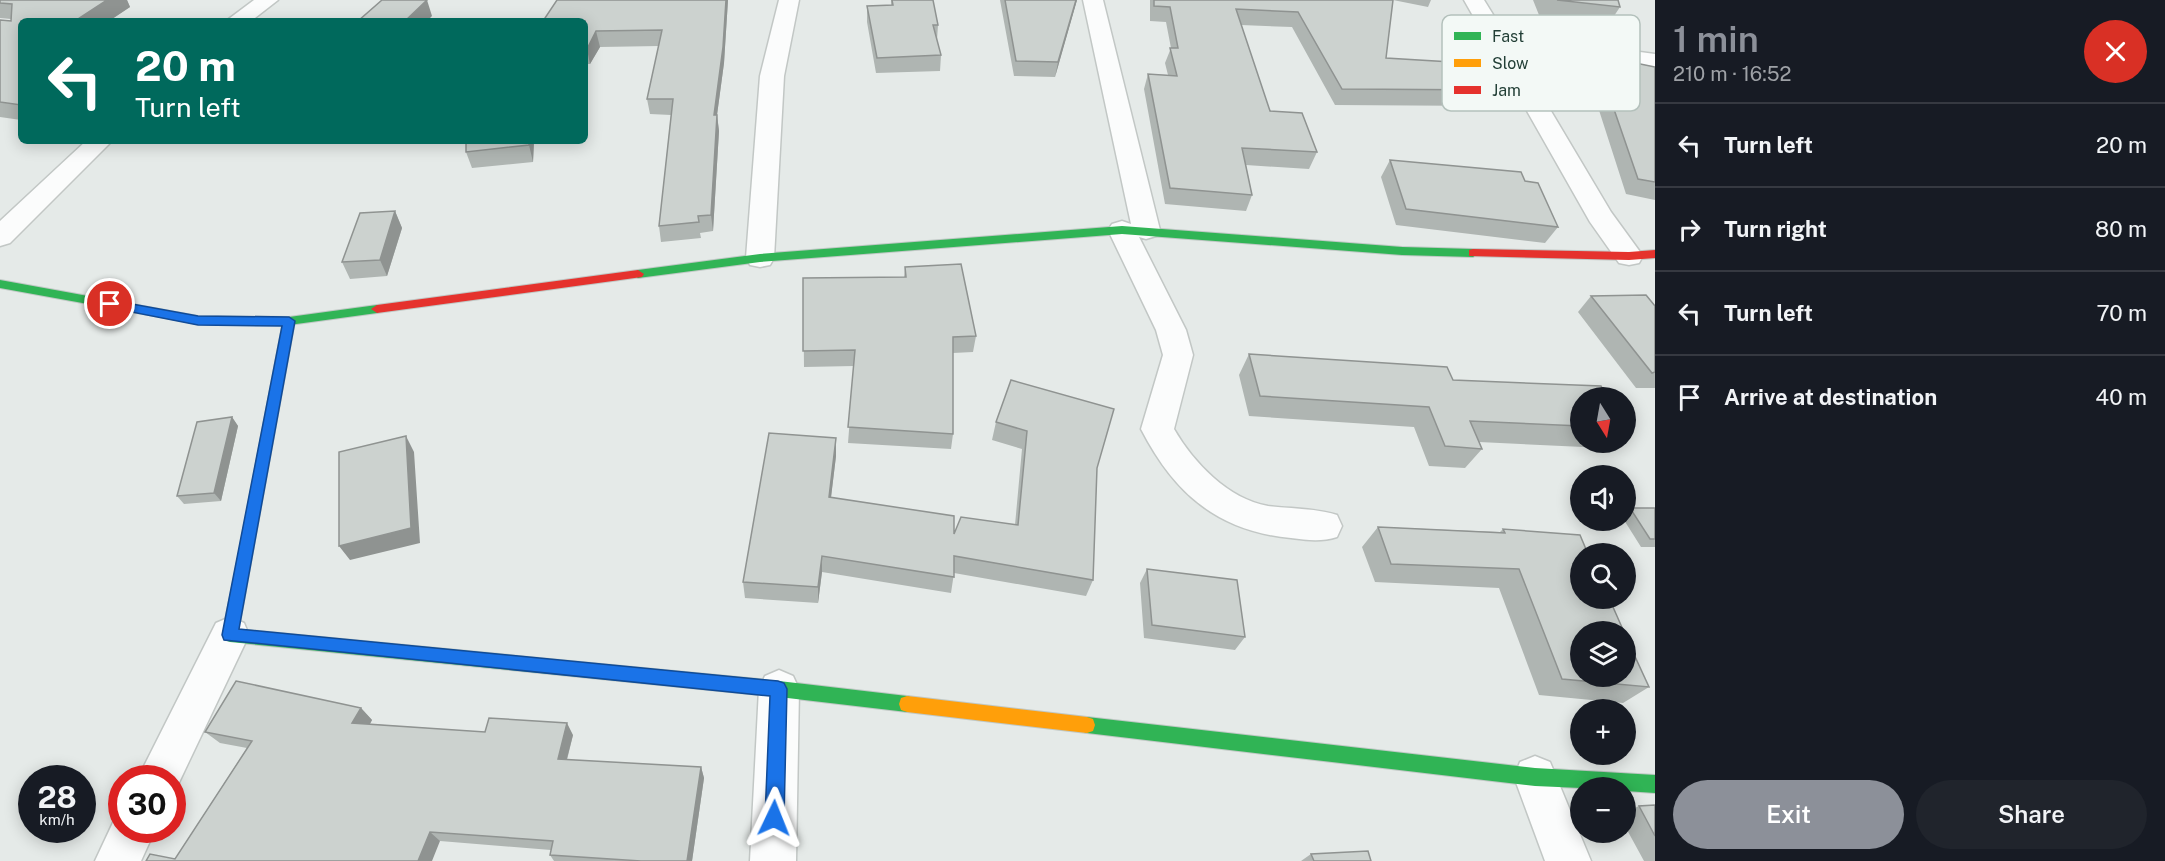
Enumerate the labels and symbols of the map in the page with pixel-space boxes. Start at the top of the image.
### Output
legend [1442,15,1640,111]
text: Fast [1492,27,1524,46]
text: Slow [1492,54,1529,73]
text: Jam [1492,81,1521,100]
pin [84,278,135,329]
north arrow [1570,387,1636,453]
speed limit sign: 30 [108,765,186,843]
position arrow [742,786,806,850]

